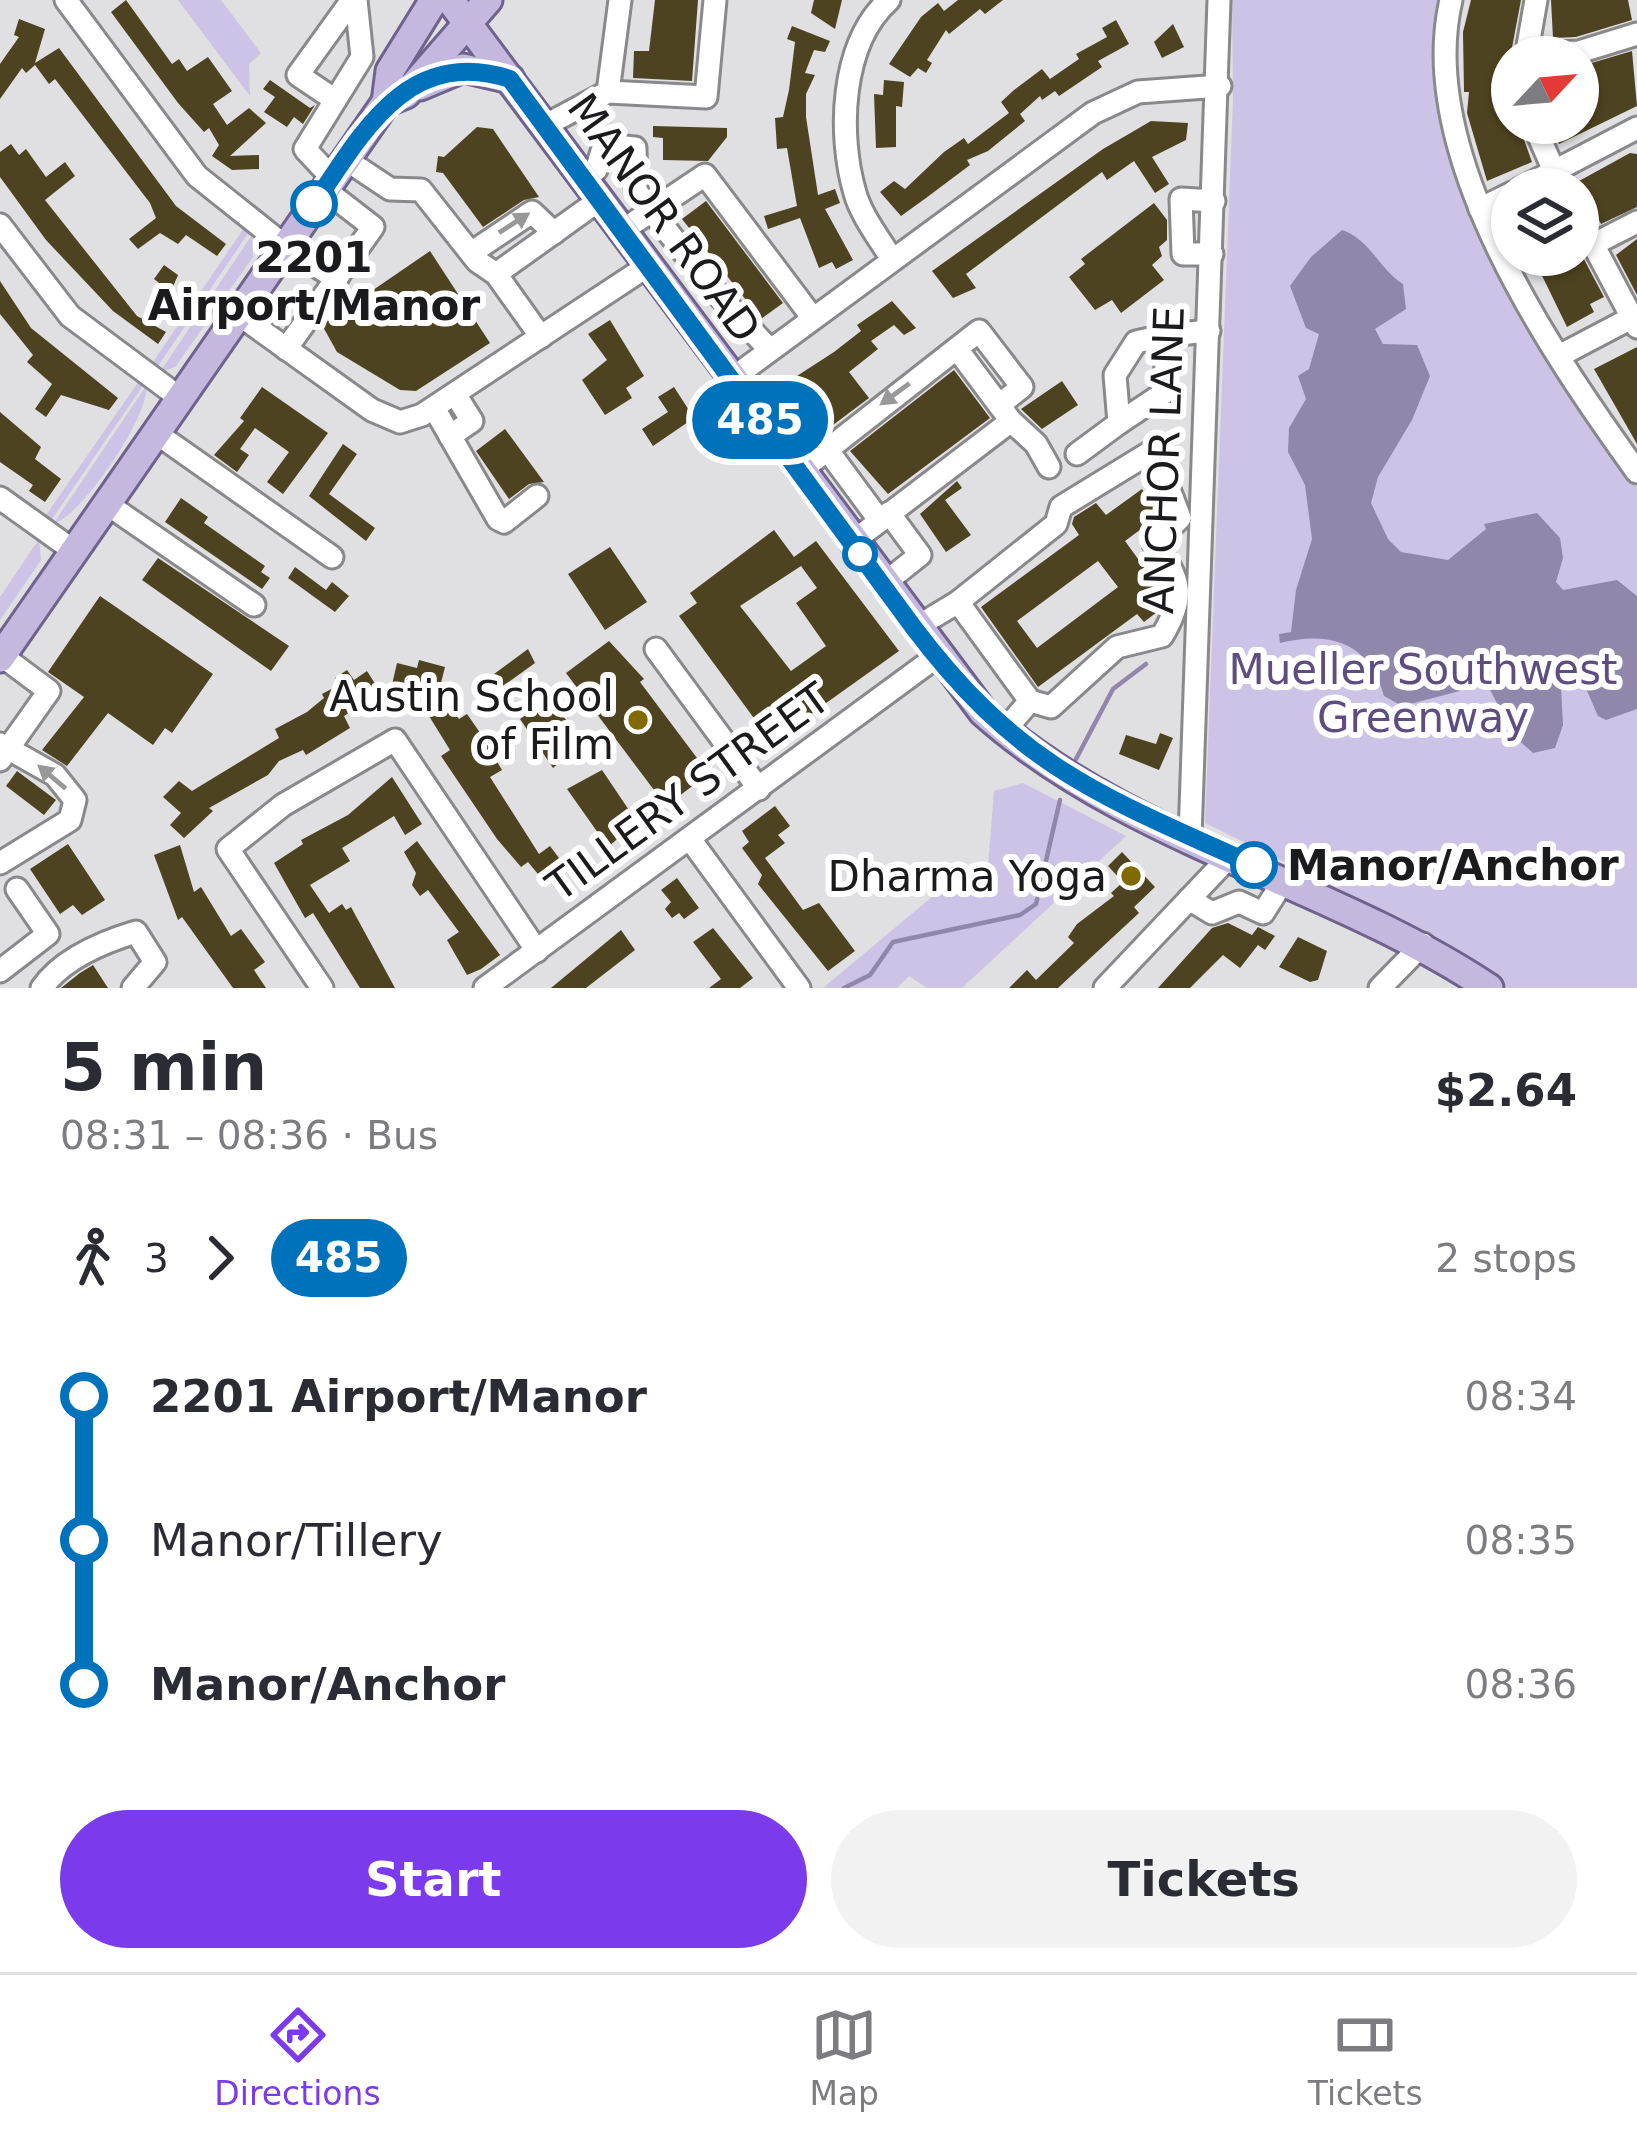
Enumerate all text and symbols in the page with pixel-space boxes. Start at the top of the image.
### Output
north arrow [1491,36,1599,144]
map controls [1491,36,1599,276]
street label: MANOR ROAD [558,84,770,352]
button: layers [1491,168,1599,276]
marker: 2201 Airport/Manor [292,182,336,226]
one-way arrow [498,213,531,235]
place label: 2201 Airport/Manor [148,233,480,330]
street label: ANCHOR LANE [1134,305,1194,615]
line badge: 485 [691,381,829,459]
one-way arrow [879,382,911,406]
text: 485 [716,395,804,444]
unlabelled marker [844,538,876,570]
park label: Mueller Southwest Greenway [1228,645,1618,742]
place label: Austin School of Film [329,672,614,769]
street label: TILLERY STREET [536,673,839,911]
marker: Austin School of Film [625,707,651,733]
one-way arrow [37,765,67,791]
place label: Manor/Anchor [1287,841,1619,890]
marker: Manor/Anchor [1232,843,1276,887]
place label: Dharma Yoga [828,852,1107,901]
marker: Dharma Yoga [1118,863,1144,889]
text: 5 min [60,1029,267,1106]
text: $2.64 [1435,1064,1577,1117]
text: 08:31 – 08:36 · Bus [60,1113,438,1158]
icon: walk [60,1225,126,1291]
icon: forward [187,1225,253,1291]
text: 485 [295,1233,383,1282]
text: 3 [144,1236,169,1281]
text: 2 stops [1435,1236,1577,1281]
text: 2201 Airport/Manor [150,1370,647,1423]
text: 08:34 [1465,1374,1577,1419]
text: Manor/Tillery [150,1514,443,1567]
text: 08:35 [1465,1518,1577,1563]
text: Manor/Anchor [150,1658,505,1711]
text: 08:36 [1465,1662,1577,1707]
button: Start [60,1810,807,1948]
button: Tickets [831,1810,1577,1948]
tab: Directions [214,2002,381,2113]
tab: Map [809,2002,879,2113]
tab: Tickets [1308,2002,1423,2113]

